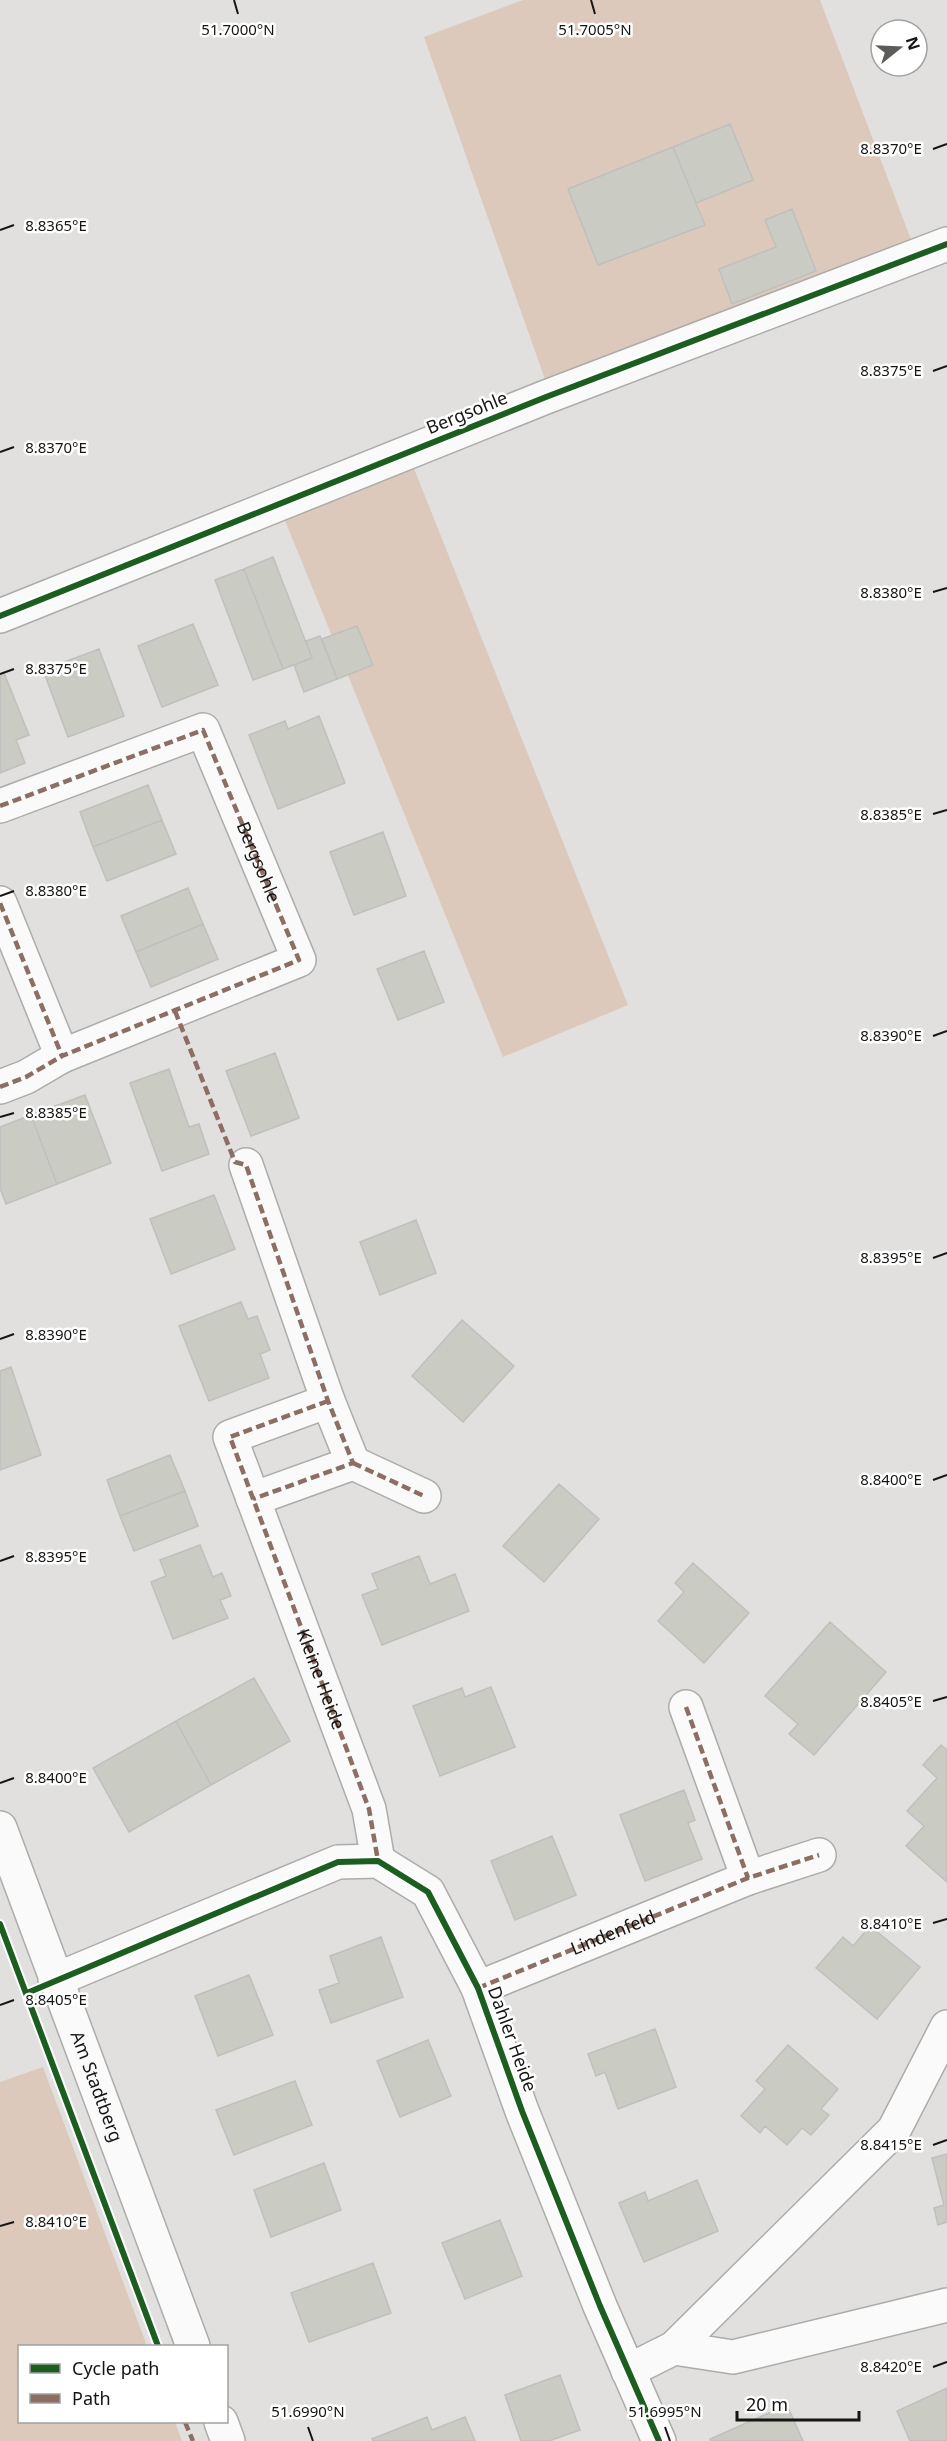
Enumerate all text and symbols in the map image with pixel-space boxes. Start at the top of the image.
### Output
north arrow [869,18,929,78]
text: 51.7000°N [201,19,275,39]
text: 51.7005°N [558,19,632,39]
text: N [901,34,926,53]
text: 8.8370°E [860,138,922,158]
text: 8.8365°E [25,215,87,235]
text: 8.8375°E [860,360,922,380]
street label: Bergsohle [422,385,511,439]
text: 8.8370°E [25,437,87,457]
text: 8.8380°E [860,582,922,602]
text: 8.8375°E [25,658,87,678]
text: 8.8385°E [860,804,922,824]
street label: Bergsohle [232,818,287,906]
text: 8.8380°E [25,880,87,900]
text: 8.8390°E [860,1025,922,1045]
text: 8.8385°E [25,1102,87,1122]
text: 8.8395°E [860,1247,922,1267]
text: 8.8390°E [25,1324,87,1344]
text: 8.8400°E [860,1469,922,1489]
text: 8.8395°E [25,1546,87,1566]
street label: Kleine Heide [292,1625,351,1733]
text: 8.8405°E [860,1691,922,1711]
text: 8.8400°E [25,1767,87,1787]
street label: Lindenfeld [567,1904,659,1960]
text: 8.8410°E [860,1913,922,1933]
street label: Dahler Heide [483,1983,543,2095]
text: 8.8405°E [25,1989,87,2009]
street label: Am Stadtberg [66,2027,129,2145]
text: 8.8415°E [860,2134,922,2154]
text: 8.8410°E [25,2211,87,2231]
legend [18,2345,228,2423]
text: Cycle path [72,2356,159,2380]
text: 8.8420°E [860,2356,922,2376]
scale bar [737,2384,858,2422]
text: Path [72,2386,111,2410]
text: 20 m [746,2392,788,2416]
text: 51.6990°N [271,2401,345,2421]
text: 51.6995°N [628,2401,702,2421]

